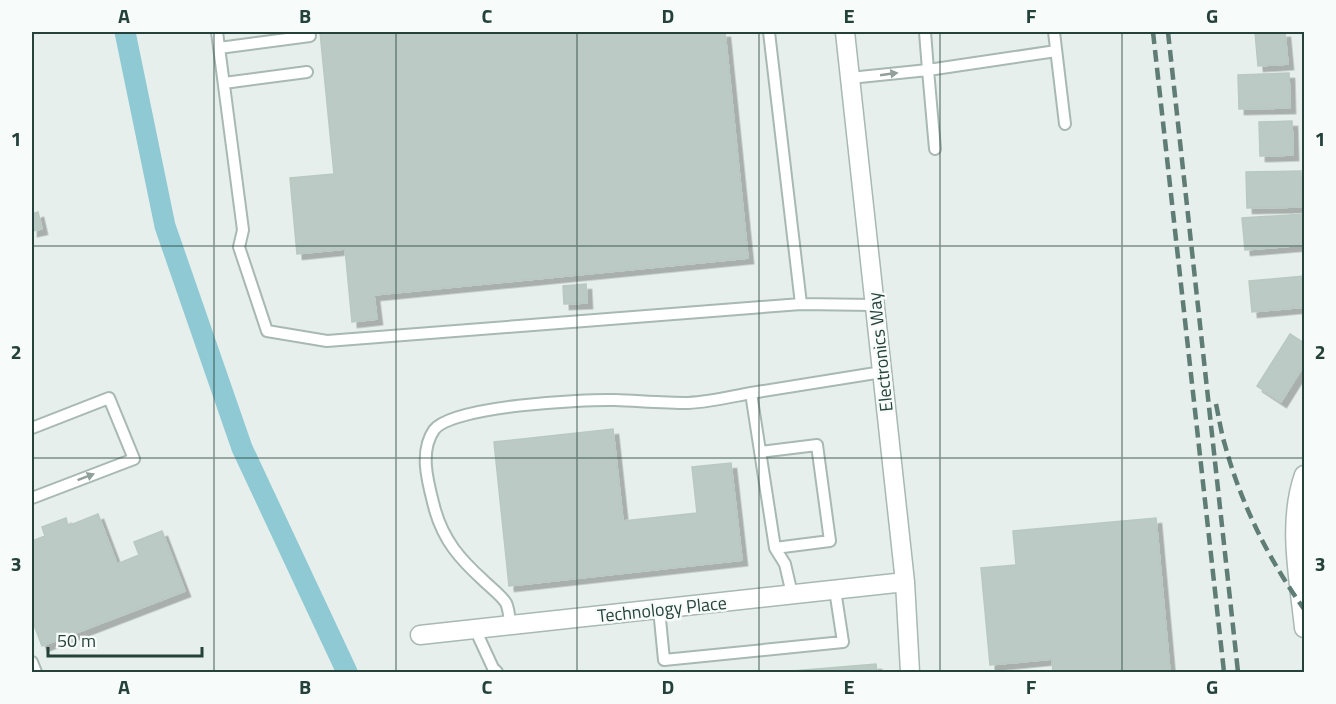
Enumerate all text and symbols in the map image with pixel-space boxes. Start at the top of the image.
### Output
text: A [118,0,130,31]
text: B [299,0,311,31]
text: C [482,0,493,31]
text: D [662,0,674,31]
text: E [843,0,855,31]
text: F [1026,0,1037,31]
text: G [1206,0,1218,31]
one-way arrow [880,70,899,79]
text: 1 [10,123,22,154]
text: 1 [1314,123,1326,154]
street label: Electronics Way [860,291,900,413]
text: 2 [10,336,22,367]
text: 2 [1314,336,1326,367]
one-way arrow [77,472,95,481]
text: 3 [10,548,22,579]
text: 3 [1314,548,1326,579]
street label: Technology Place [596,589,728,629]
scale bar [48,620,202,658]
text: 50 m [57,627,96,654]
text: A [118,671,130,702]
text: B [299,671,311,702]
text: C [482,671,493,702]
text: D [662,671,674,702]
text: E [843,671,855,702]
text: F [1026,671,1037,702]
text: G [1206,671,1218,702]

